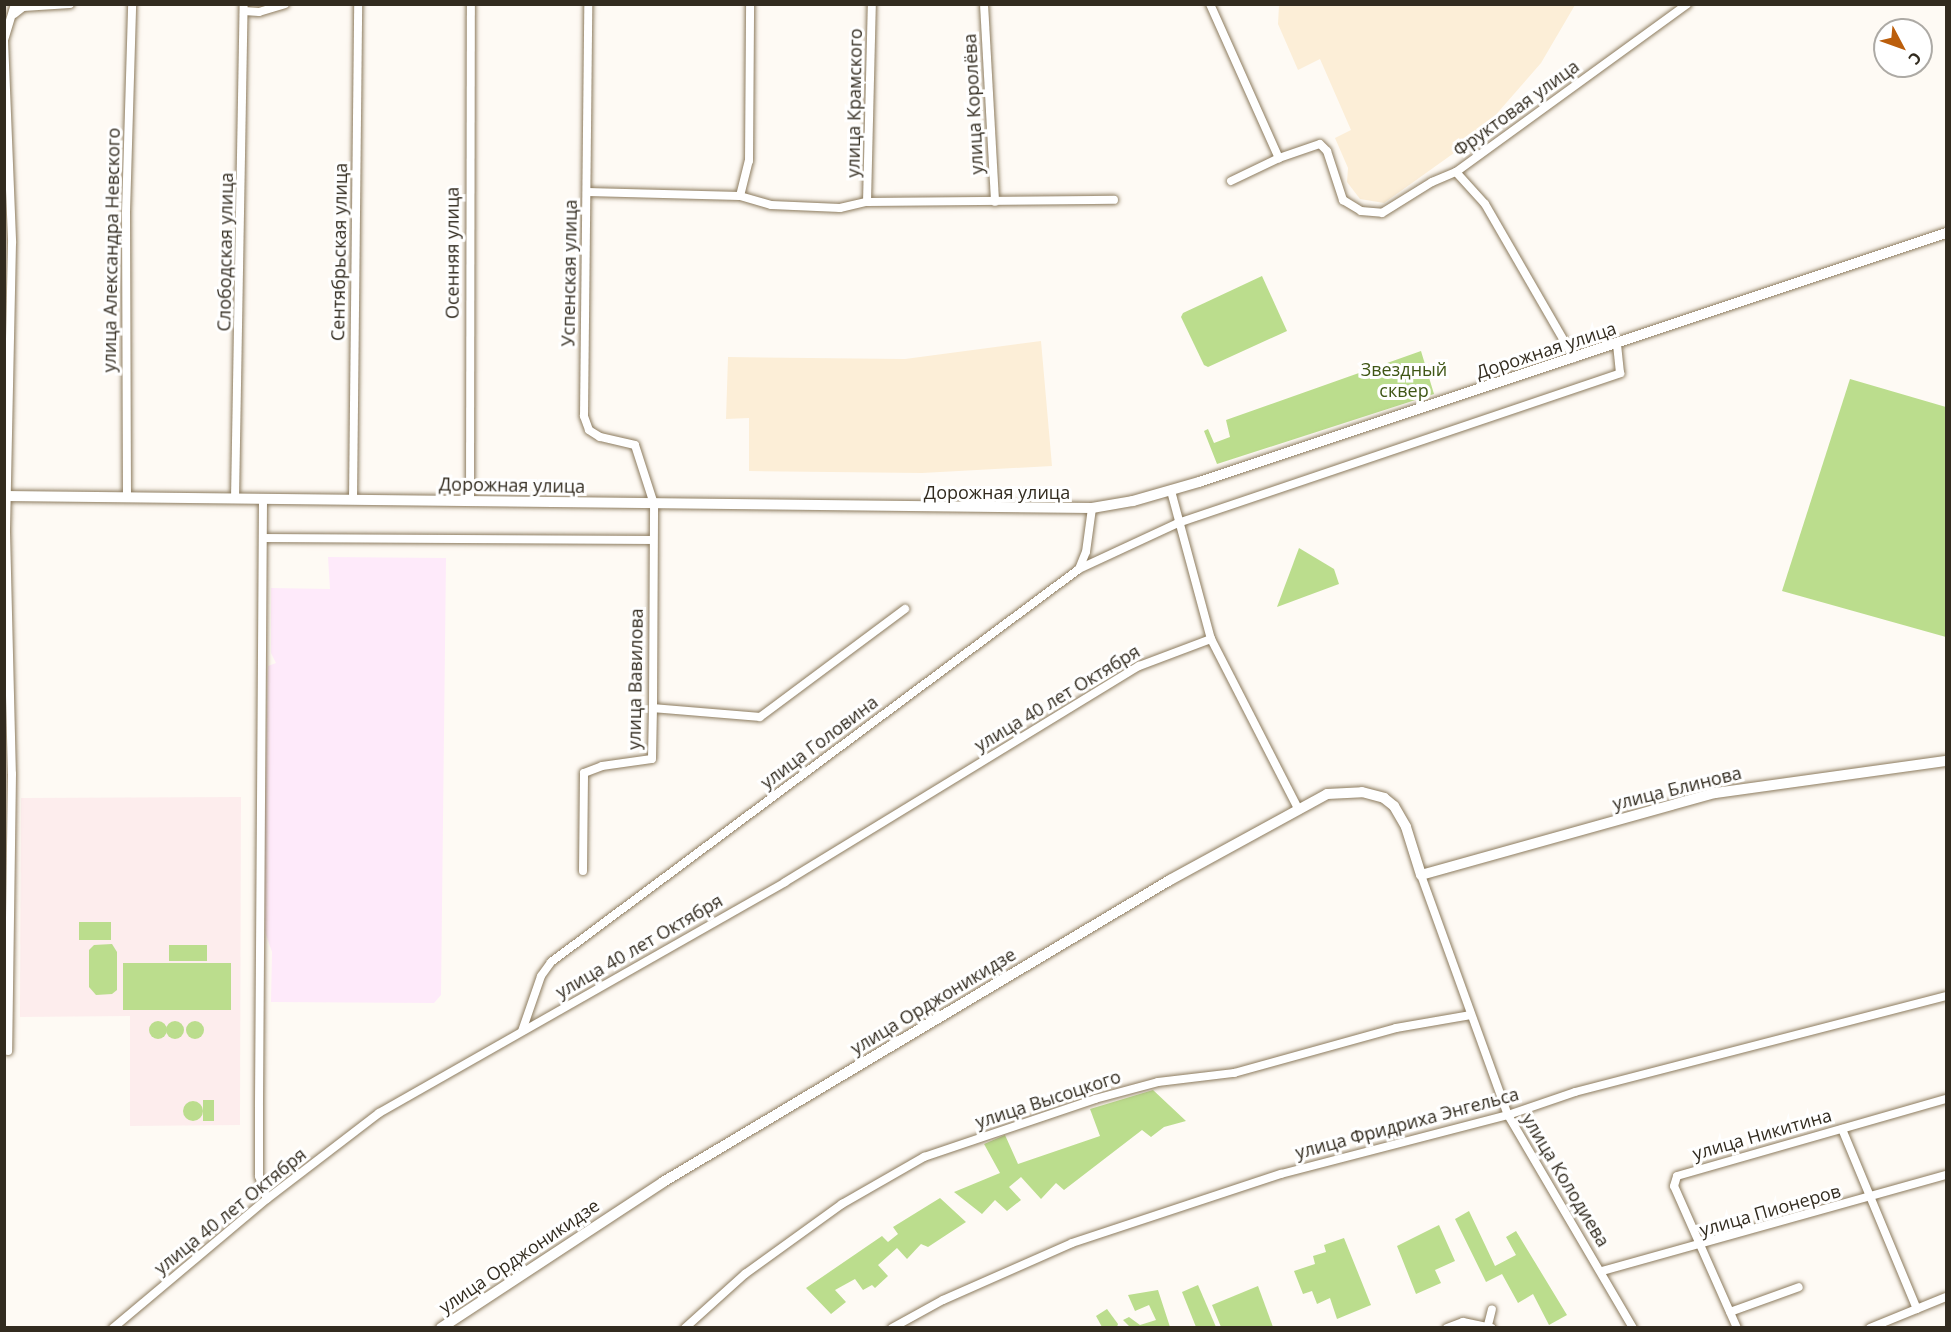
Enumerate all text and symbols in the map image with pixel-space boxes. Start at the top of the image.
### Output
north arrow [1873,18,1933,78]
street label: улица Крамского [842,28,866,178]
street label: улица Королёва [959,33,987,175]
text: С [1903,47,1927,70]
street label: Фруктовая улица [1449,55,1583,161]
street label: улица Александра Невского [98,127,124,373]
street label: Сентябрьская улица [327,163,351,341]
street label: Слободская улица [213,172,237,332]
street label: Осенняя улица [441,187,463,319]
street label: Успенская улица [557,199,581,347]
street label: Дорожная улица [1473,317,1619,383]
park label: Звездный сквер [1361,359,1447,401]
street label: Дорожная улица [439,473,585,497]
street label: Дорожная улица [924,481,1070,503]
street label: улица Вавилова [623,608,647,750]
street label: улица 40 лет Октября [970,640,1144,756]
street label: улица Головина [756,691,882,793]
street label: улица Блинова [1610,762,1744,814]
street label: улица 40 лет Октября [552,889,726,1003]
street label: улица Орджоникидзе [846,943,1020,1059]
street label: улица Высоцкого [973,1065,1123,1133]
street label: улица Фридриха Энгельса [1293,1083,1521,1163]
street label: улица Никитина [1690,1104,1834,1164]
street label: улица Колодиева [1518,1109,1614,1251]
street label: улица 40 лет Октября [150,1143,310,1279]
street label: улица Пионеров [1697,1180,1843,1240]
street label: улица Орджоникидзе [435,1194,603,1318]

